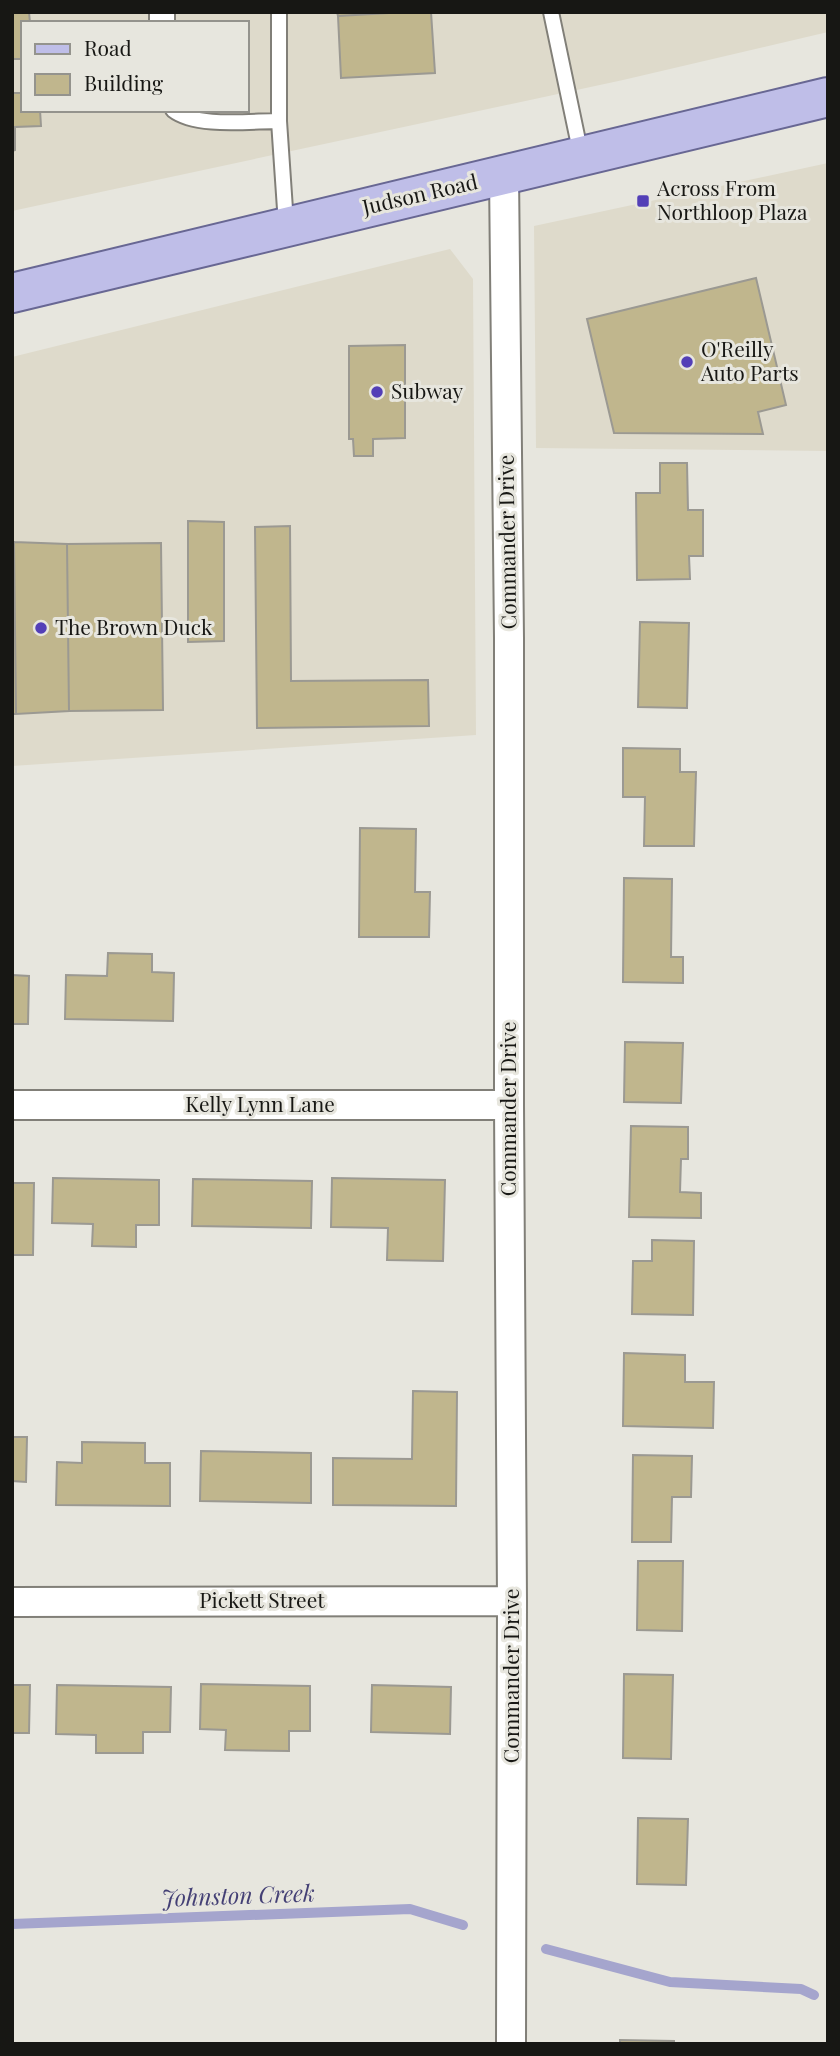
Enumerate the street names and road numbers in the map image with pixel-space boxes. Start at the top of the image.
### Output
street label: Judson Road [358,166,480,220]
street label: Commander Drive [490,455,522,630]
street label: Commander Drive [493,1022,521,1196]
street label: Kelly Lynn Lane [185,1089,335,1117]
street label: Pickett Street [199,1585,325,1613]
street label: Commander Drive [496,1589,524,1763]

